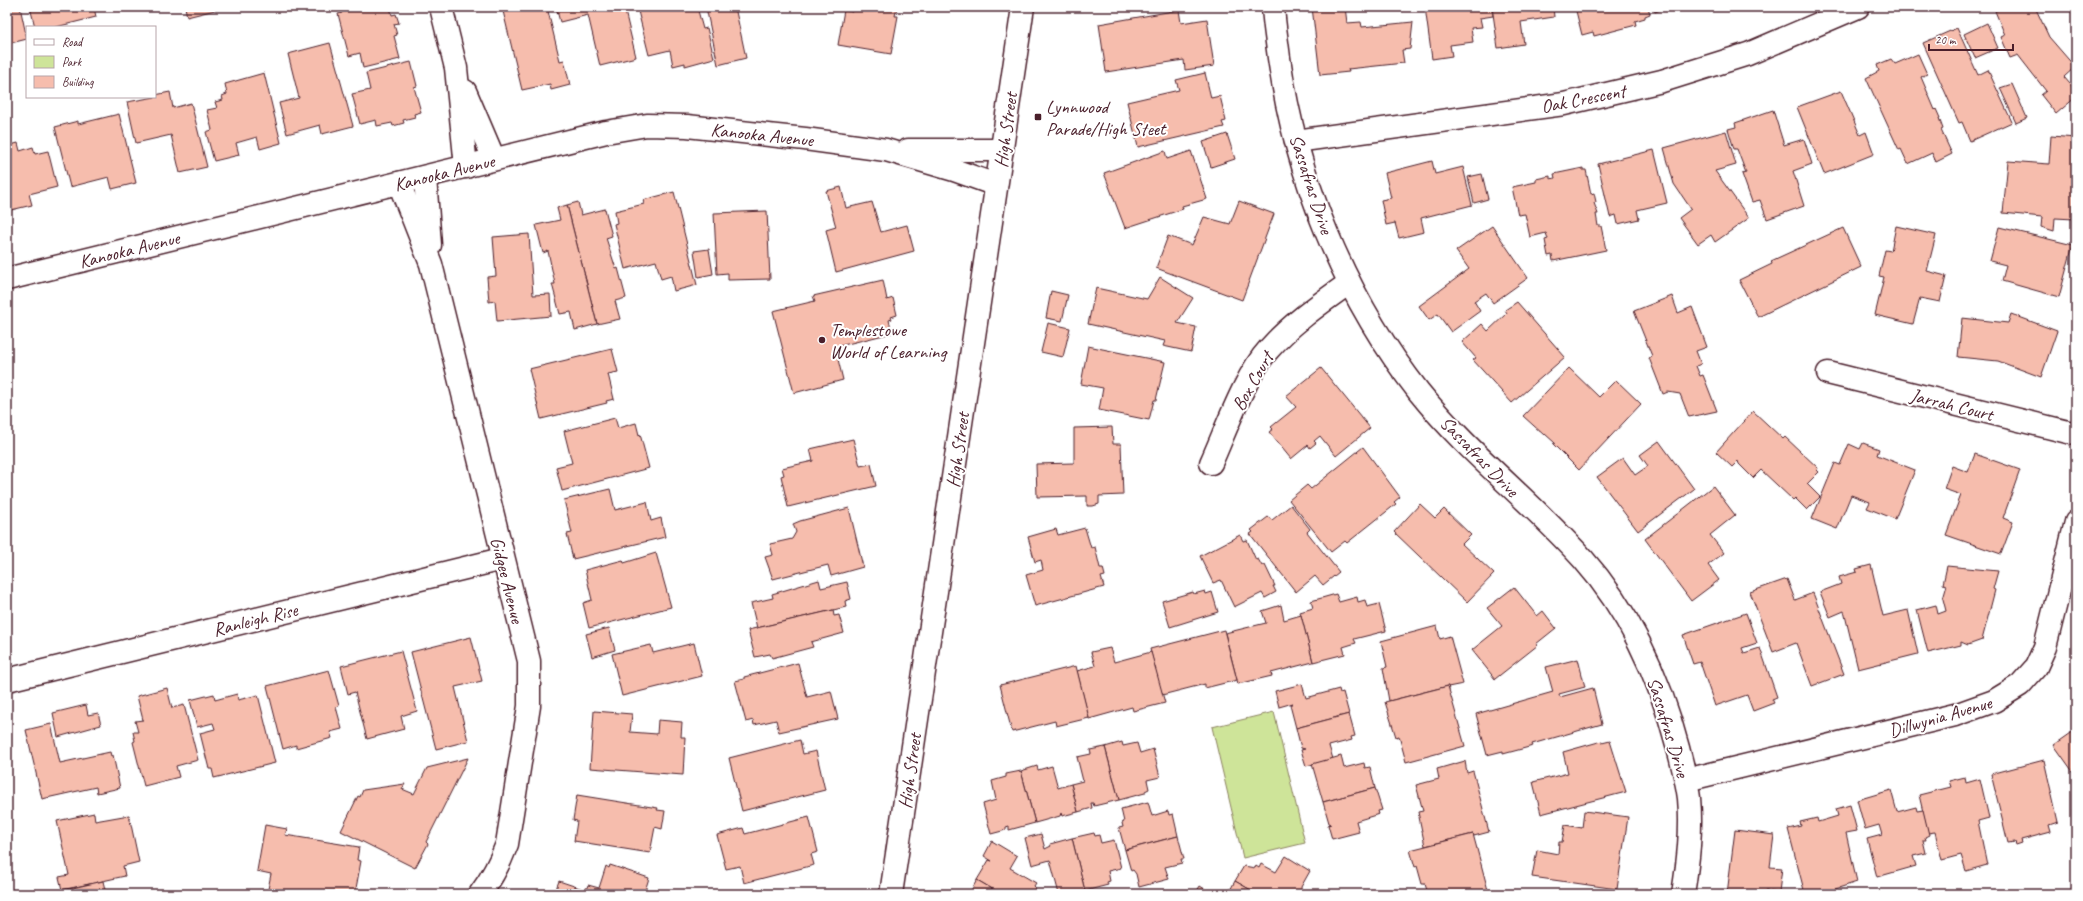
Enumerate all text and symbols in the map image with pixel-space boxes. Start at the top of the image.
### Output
legend [26,26,156,98]
scale bar [1929,26,2013,52]
text: 20 m [1935,32,1957,48]
text: Road [62,34,84,50]
text: Park [62,54,83,70]
text: Building [62,74,94,90]
street label: Oak Crescent [1539,79,1630,119]
street label: High Street [989,89,1023,169]
place label: Lynnwood Parade/High Steet [1046,95,1167,141]
marker: Lynnwood Parade/High Steet [1033,112,1043,122]
street label: Kanooka Avenue [710,118,816,152]
street label: Sassafras Drive [1284,132,1339,239]
street label: Kanooka Avenue [392,148,499,197]
street label: Kanooka Avenue [77,225,184,274]
place label: Templestowe World of Learning [830,318,947,364]
marker: Templestowe World of Learning [817,335,827,345]
street label: Box Court [1227,346,1281,415]
street label: Jarrah Court [1907,383,1997,427]
street label: High Street [941,409,975,489]
street label: Sassafras Drive [1435,411,1525,503]
street label: Gidgee Avenue [485,535,530,628]
street label: Ranleigh Rise [210,597,302,642]
street label: Sassafras Drive [1641,674,1695,782]
street label: Dillwynia Avenue [1886,690,1996,743]
street label: High Street [893,730,927,810]

